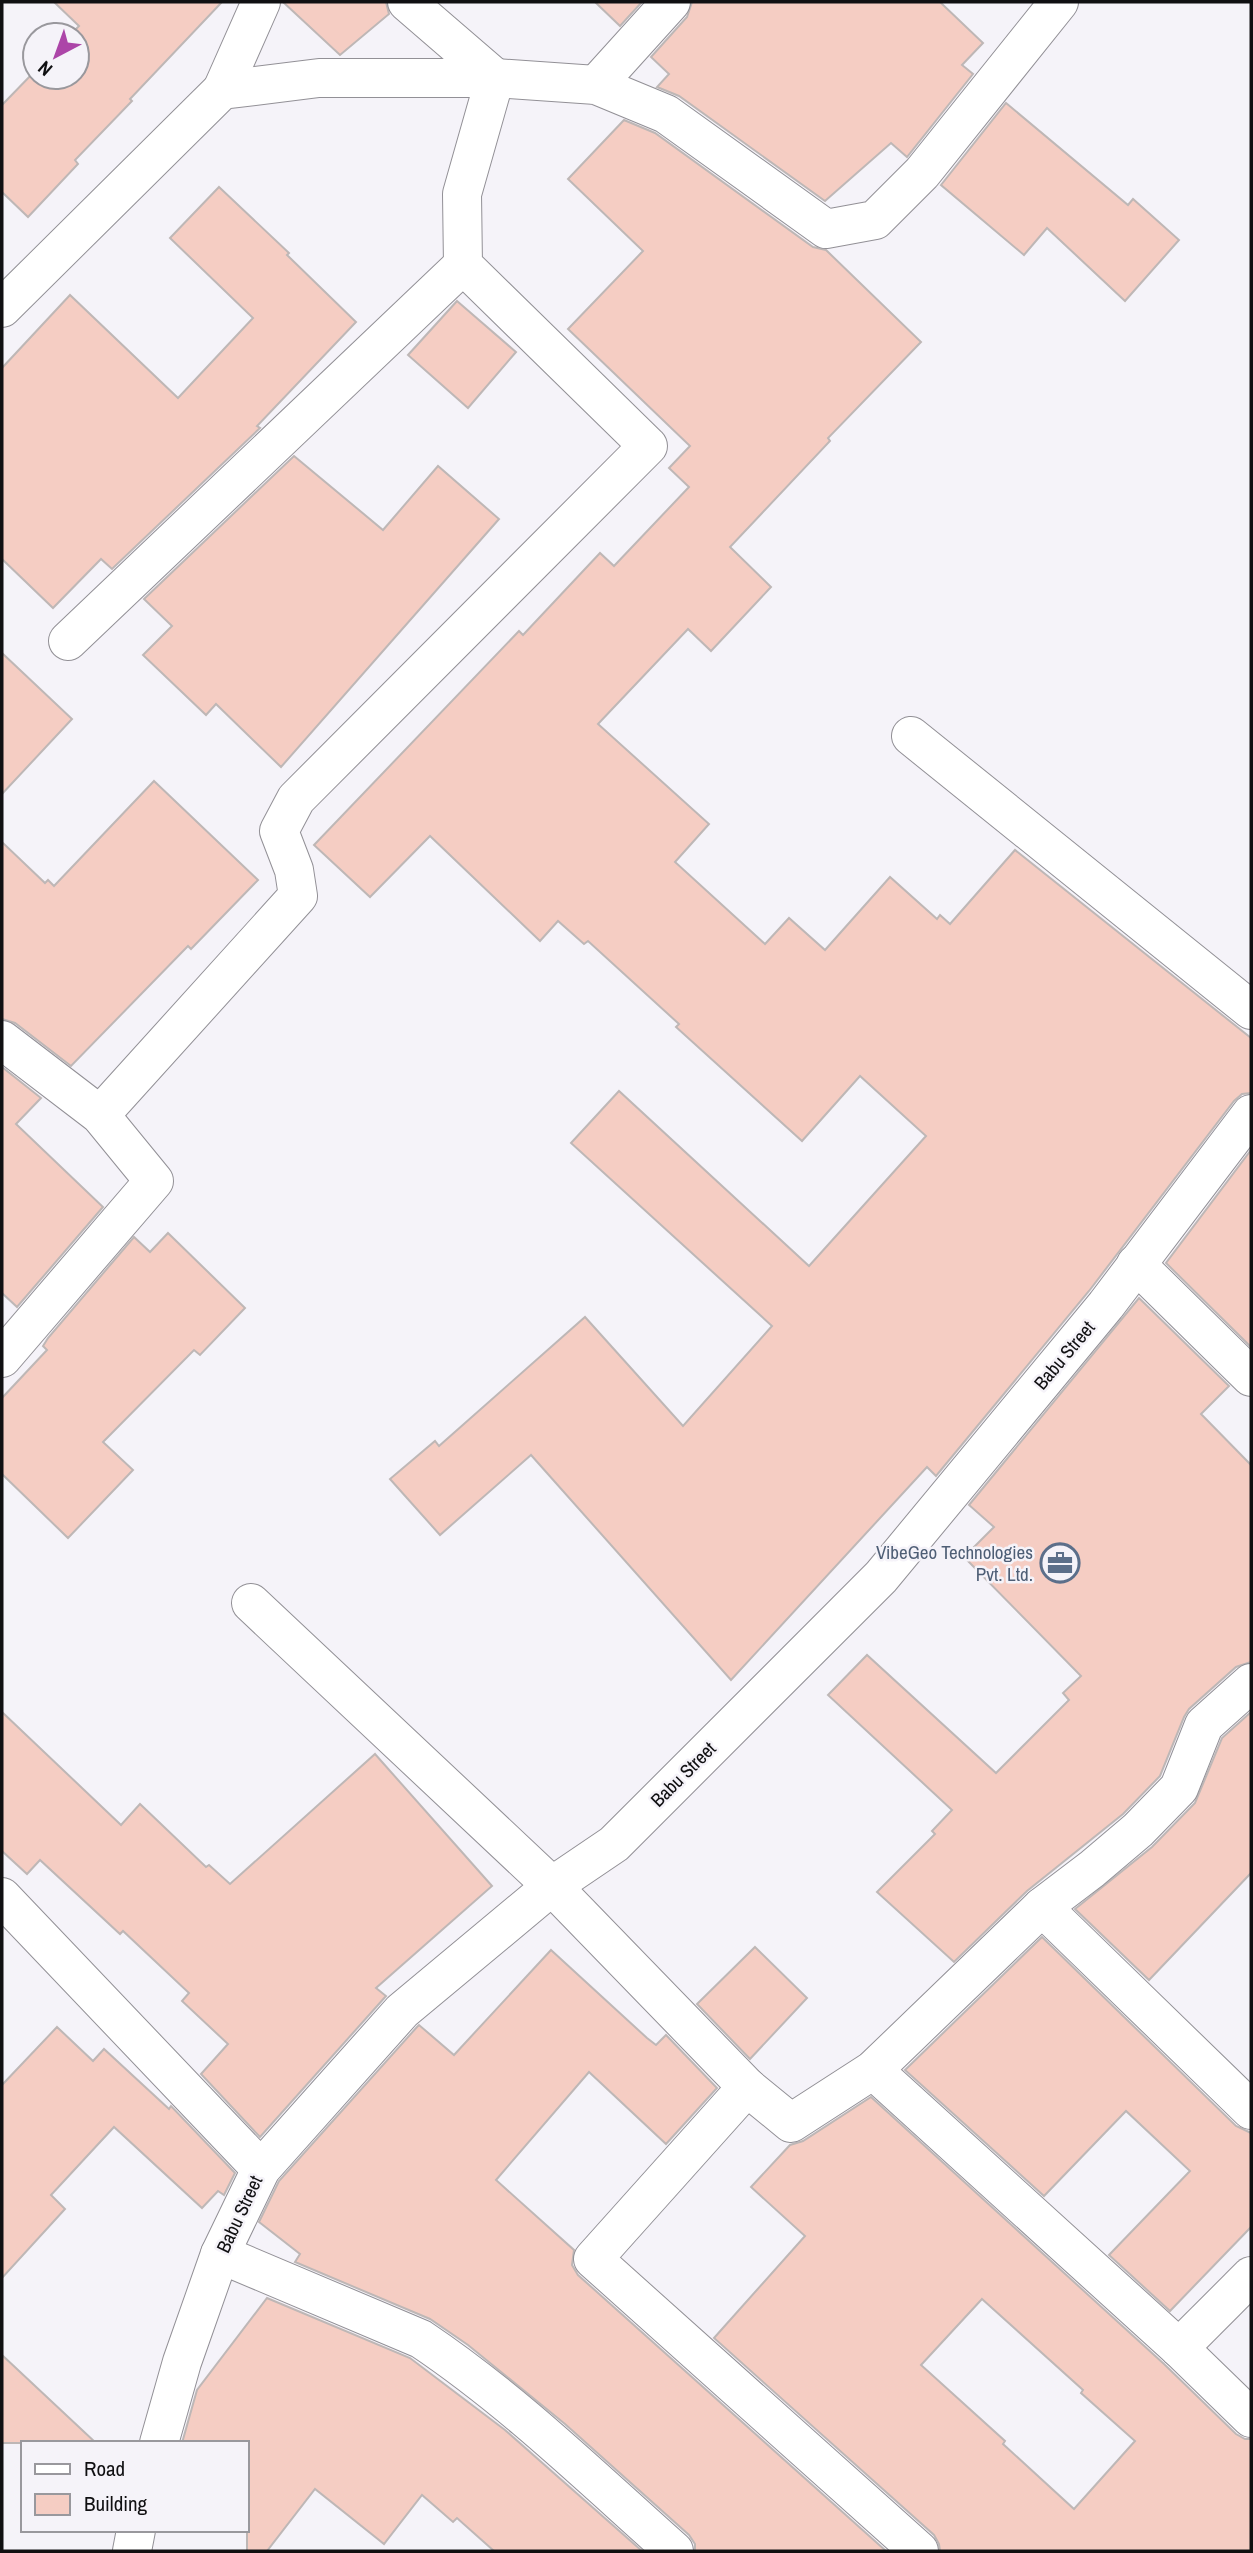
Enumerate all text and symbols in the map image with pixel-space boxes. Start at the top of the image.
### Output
north arrow [21,21,91,91]
text: N [32,55,58,82]
street label: Babu Street [1028,1315,1101,1395]
place label: VibeGeo Technologies Pvt. Ltd. [876,1539,1033,1587]
office icon: VibeGeo Technologies Pvt. Ltd. [1039,1542,1081,1584]
street label: Babu Street [645,1735,722,1812]
street label: Babu Street [210,2171,268,2257]
legend [21,2441,248,2532]
text: Road [84,2454,125,2483]
text: Building [84,2489,148,2518]

